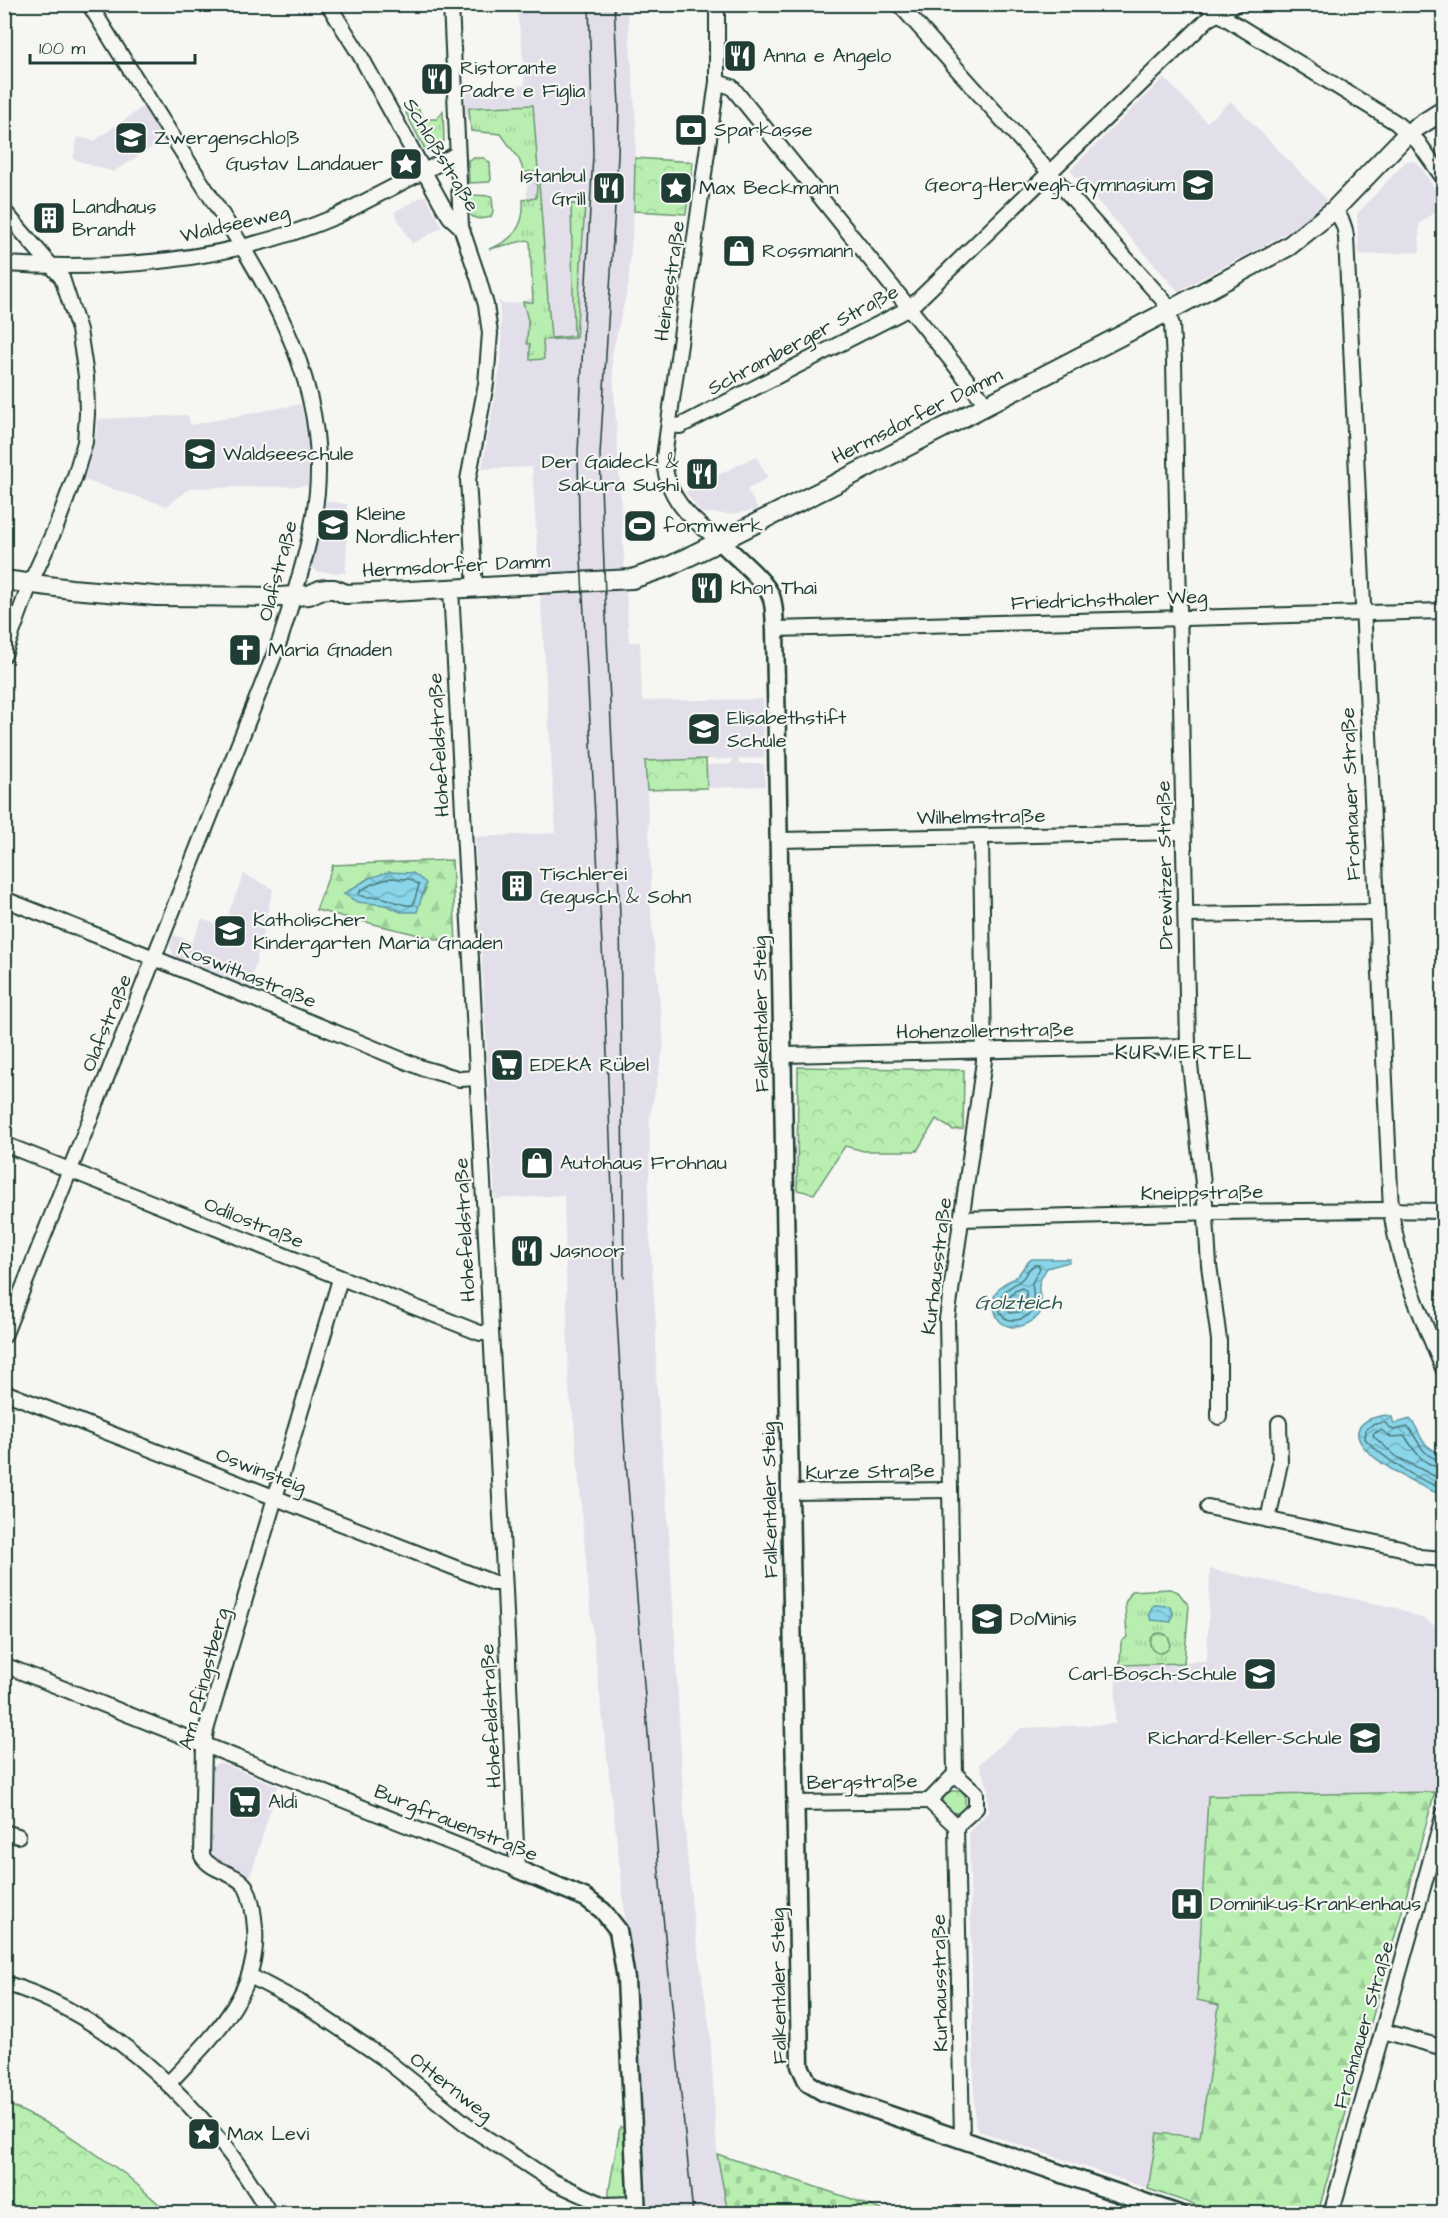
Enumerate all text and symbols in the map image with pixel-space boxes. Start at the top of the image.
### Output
scale bar [30,27,195,65]
text: 100 m [39,36,85,61]
restaurant icon: Anna e Angelo [722,38,758,74]
place label: Anna e Angelo [763,42,891,71]
place label: Ristorante Padre e Figlia [460,54,585,106]
restaurant icon: Ristorante Padre e Figlia [419,61,455,97]
street label: Schloßstraße [396,93,486,217]
bank icon: Sparkasse [673,112,709,148]
place label: Sparkasse [714,116,813,144]
school or university icon: Zwergenschloß [113,120,149,156]
place label: Zwergenschloß [154,124,300,153]
place icon: Gustav Landauer [388,146,424,182]
place label: Gustav Landauer [226,150,383,178]
place label: Istanbul Grill [520,162,586,213]
school or university icon: Georg-Herwegh-Gymnasium [1180,167,1216,203]
restaurant icon: Istanbul Grill [591,170,627,206]
place icon: Max Beckmann [658,170,694,206]
place label: Georg-Herwegh-Gymnasium [925,171,1175,200]
place label: Max Beckmann [699,174,839,202]
place label: Landhaus Brandt [72,193,157,244]
street label: Waldseeweg [178,198,293,251]
building icon: Landhaus Brandt [31,200,67,236]
street label: Heinsestraße [648,219,692,343]
shop icon: Rossmann [721,233,757,269]
place label: Rossmann [762,237,853,265]
street label: Schramberger Straße [703,278,904,403]
street label: Hermsdorfer Damm [827,361,1008,471]
school or university icon: Waldseeschule [182,436,218,472]
place label: Waldseeschule [223,440,354,468]
place label: Der Gaideck & Sakura Sushi [542,448,680,499]
restaurant icon: Der Gaideck & Sakura Sushi [684,456,720,492]
place label: Kleine Nordlichter [356,500,460,551]
school or university icon: Kleine Nordlichter [315,507,351,543]
sports icon: formwerk [622,508,658,544]
place label: formwerk [663,512,763,540]
street label: Olafstraße [251,517,305,624]
street label: Hermsdorfer Damm [361,547,551,585]
restaurant icon: Khon Thai [689,570,725,606]
place label: Khon Thai [730,574,817,602]
street label: Friedrichsthaler Weg [1010,583,1208,618]
church icon: Maria Gnaden [227,632,263,668]
place label: Maria Gnaden [268,636,392,664]
street label: Hohefeldstraße [421,672,457,818]
place label: Elisabethstift Schule [727,704,846,755]
street label: Frohnauer Straße [1334,707,1368,881]
school or university icon: Elisabethstift Schule [686,711,722,747]
street label: Drewitzer Straße [1150,780,1180,950]
street label: Wilhelmstraße [916,802,1046,832]
place label: Tischlerei Gegusch & Sohn [540,860,691,912]
building icon: Tischlerei Gegusch & Sohn [499,868,535,904]
place label: Katholischer Kindergarten Maria Gnaden [253,906,503,958]
school or university icon: Katholischer Kindergarten Maria Gnaden [212,913,248,949]
street label: Roswithastraße [173,934,321,1016]
street label: Falkentaler Steig [746,935,777,1093]
street label: Olafstraße [75,970,139,1076]
street label: Hohenzollernstraße [896,1015,1074,1047]
district label: KURVIERTEL [1115,1038,1253,1067]
supermarket icon: EDEKA Rübel [489,1047,525,1083]
place label: EDEKA Rübel [530,1051,649,1079]
shop icon: Autohaus Frohnau [519,1145,555,1181]
place label: Autohaus Frohnau [560,1149,727,1177]
street label: Hohefeldstraße [447,1157,483,1303]
street label: Kneippstraße [1140,1178,1264,1208]
street label: Odilostraße [200,1190,308,1256]
street label: Kurhausstraße [915,1196,959,1336]
restaurant icon: Jasnoor [509,1233,545,1269]
place label: Jasnoor [550,1237,624,1265]
water label: Golzteich [975,1288,1063,1317]
street label: Falkentaler Steig [755,1421,786,1579]
street label: Oswinsteig [211,1441,310,1502]
street label: Kurze Straße [805,1457,935,1487]
school or university icon: DoMinis [969,1601,1005,1637]
street label: Am Pfingstberg [172,1605,237,1753]
place label: DoMinis [1010,1605,1077,1633]
street label: Hohefeldstraße [473,1643,509,1789]
school or university icon: Carl-Bosch-Schule [1242,1656,1278,1692]
place label: Carl-Bosch-Schule [1068,1660,1237,1688]
school or university icon: Richard-Keller-Schule [1347,1720,1383,1756]
place label: Richard-Keller-Schule [1148,1724,1342,1752]
street label: Bergstraße [806,1767,918,1798]
street label: Burgfrauenstraße [370,1777,542,1870]
supermarket icon: Aldi [227,1784,263,1820]
place label: Aldi [268,1788,297,1816]
hospital icon: Dominikus-Krankenhaus [1169,1886,1205,1922]
place label: Dominikus-Krankenhaus [1210,1890,1421,1918]
street label: Falkentaler Steig [764,1907,795,2065]
street label: Kurhausstraße [925,1914,955,2052]
street label: Frohnauer Straße [1327,1938,1401,2112]
street label: Otternweg [403,2046,499,2129]
place icon: Max Levi [186,2116,222,2152]
place label: Max Levi [227,2120,309,2148]

